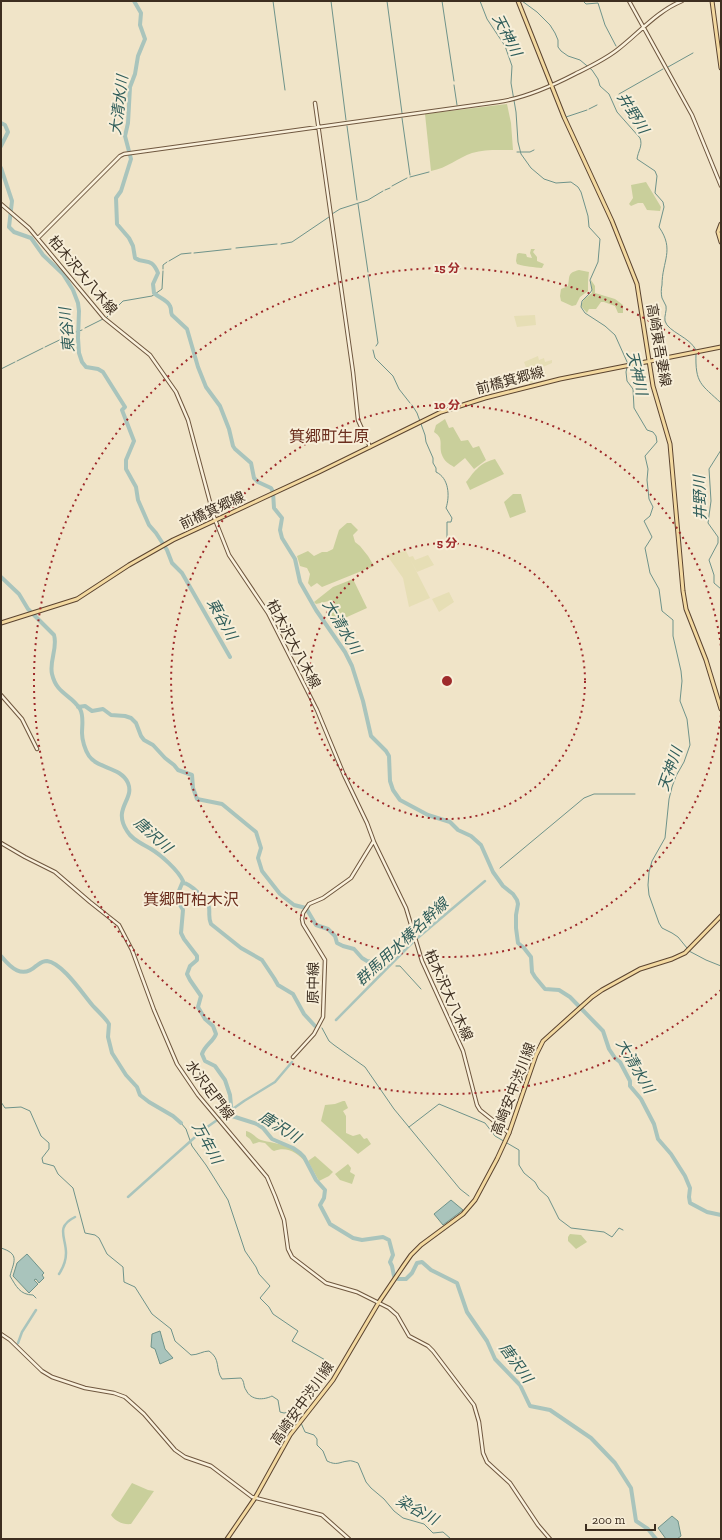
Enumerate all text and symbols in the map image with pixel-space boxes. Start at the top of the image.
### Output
water label: 天神川 [489,11,526,61]
water label: 大清水川 [106,72,132,136]
water label: 井野川 [613,89,654,139]
street label: 柏木沢大八木線 [45,232,121,318]
text: 15 分 [434,261,460,275]
street label: 高崎東吾妻線 [643,302,674,388]
water label: 東谷川 [56,305,78,353]
water label: 天神川 [623,349,651,399]
street label: 前橋箕郷線 [474,363,546,398]
text: 10 分 [434,398,460,412]
district label: 箕郷町生原 [289,427,369,446]
water label: 井野川 [690,473,710,521]
street label: 前橋箕郷線 [177,488,248,533]
text: 5 分 [437,536,457,550]
water label: 東谷川 [203,595,242,645]
street label: 柏木沢大八木線 [263,597,324,691]
water label: 大清水川 [319,597,366,659]
centre of rings [440,674,454,688]
water label: 天神川 [654,743,686,793]
water label: 唐沢川 [130,813,177,858]
district label: 箕郷町柏木沢 [143,890,239,909]
water label: 群馬用水榛名幹線 [352,893,453,990]
street label: 柏木沢大八木線 [421,947,476,1043]
street label: 原中線 [305,962,322,1004]
water label: 大清水川 [612,1036,659,1098]
street label: 高崎安中渋川線 [488,1040,539,1138]
street label: 水沢足門線 [182,1057,237,1123]
water label: 唐沢川 [256,1107,306,1148]
water label: 万年川 [188,1119,227,1169]
water label: 唐沢川 [495,1340,538,1388]
street label: 高崎安中渋川線 [267,1358,337,1448]
water label: 染谷川 [393,1491,443,1530]
scale bar [586,1506,655,1532]
text: 200 m [592,1513,626,1527]

